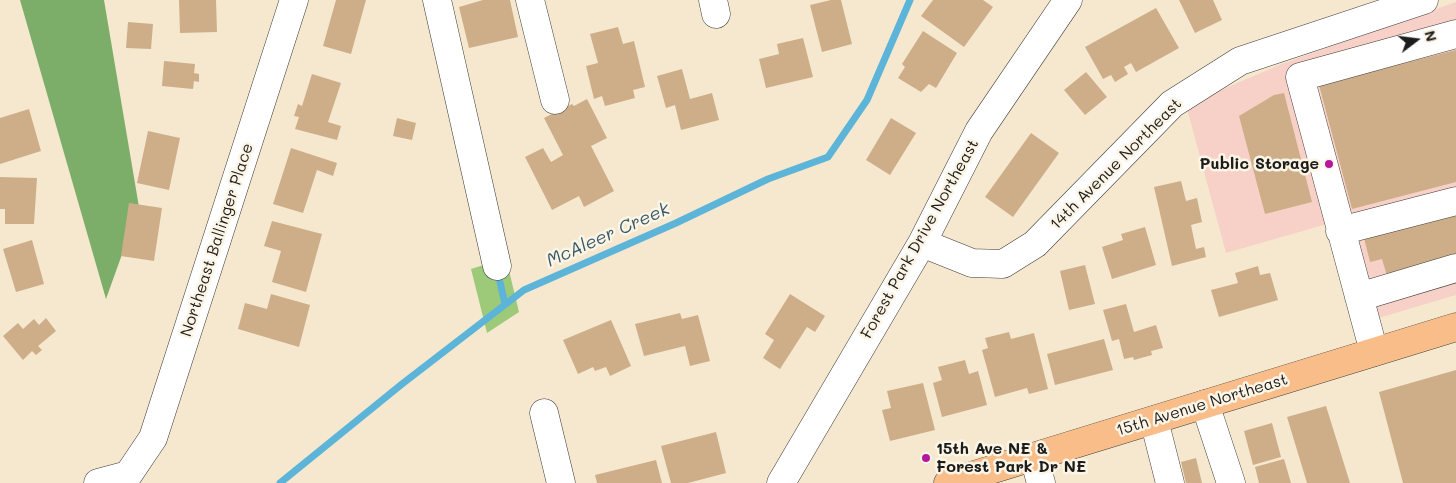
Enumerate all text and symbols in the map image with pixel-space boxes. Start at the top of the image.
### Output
north arrow [1391,15,1441,65]
text: N [1420,28,1442,44]
street label: 14th Avenue Northeast [1046,94,1186,234]
street label: Forest Park Drive Northeast [857,136,983,342]
street label: Northeast Ballinger Place [177,141,257,339]
place label: Public Storage [1200,154,1319,174]
marker: Public Storage [1323,158,1335,170]
water label: McAleer Creek [543,198,673,272]
street label: 15th Avenue Northeast [1114,370,1290,440]
place label: 15th Ave NE & Forest Park Dr NE [936,439,1086,477]
marker: 15th Ave NE & Forest Park Dr NE [920,452,932,464]

